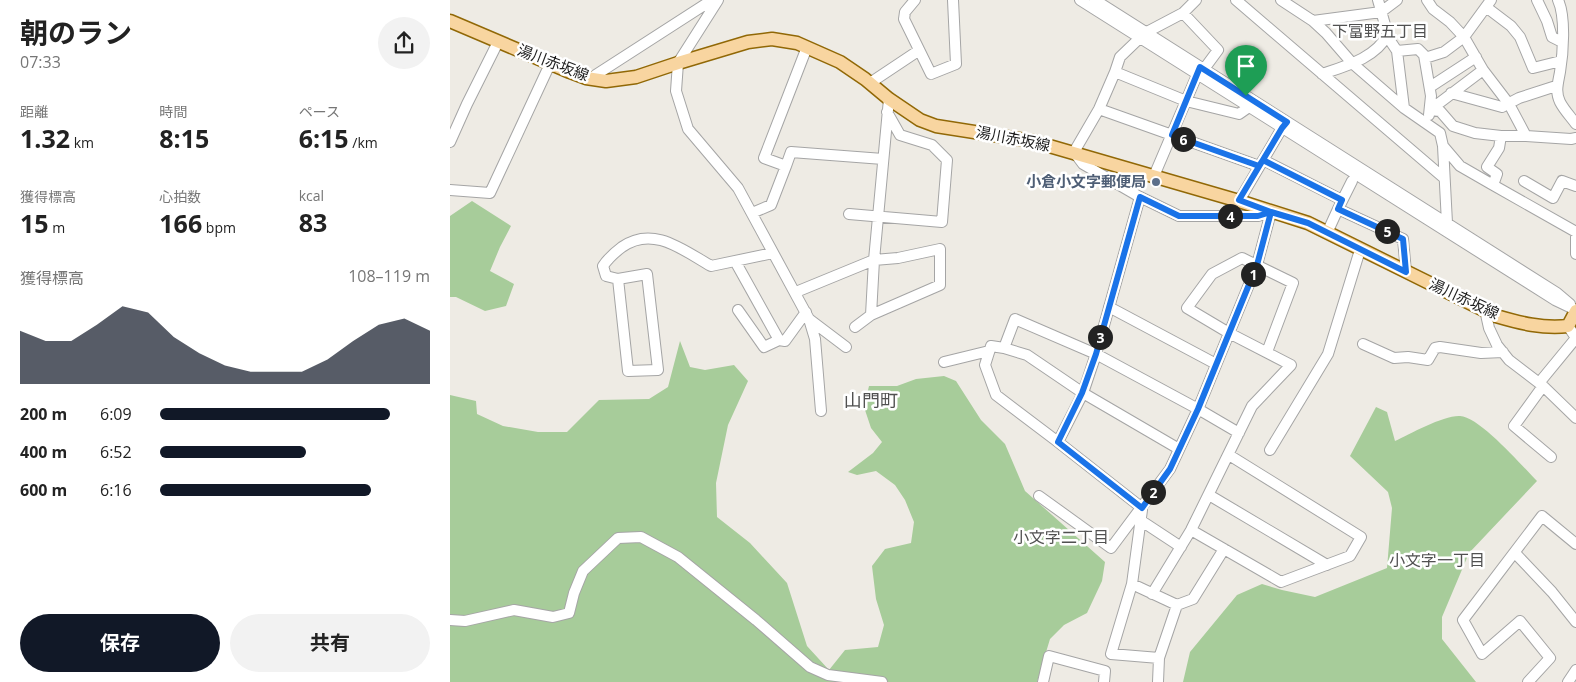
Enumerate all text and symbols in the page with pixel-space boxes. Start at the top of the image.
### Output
text: 朝のラン [20,13,132,51]
button: share [378,17,430,69]
district label: 下富野五丁目 [1332,20,1428,42]
street label: 湯川赤坂線 [515,39,592,85]
pin [1225,45,1267,96]
text: 07:33 [20,51,61,73]
icon: arrive [1232,52,1260,80]
text: 距離 [20,102,48,121]
text: 時間 [159,102,187,121]
text: ペース [299,102,340,121]
text: 1.32 [20,121,70,155]
text: 8:15 [159,121,209,155]
text: 6:15 [299,121,349,155]
street label: 湯川赤坂線 [974,121,1052,155]
pin: 6 [1170,126,1196,152]
text: 6 [1179,130,1188,149]
text: km [70,133,94,152]
text: /km [349,133,378,152]
place label: 小倉小文字郵便局 [1026,171,1146,191]
marker: 小倉小文字郵便局 [1150,176,1162,188]
text: kcal [299,186,324,205]
text: 獲得標高 [20,187,76,206]
text: 心拍数 [159,187,201,206]
pin: 4 [1218,204,1242,228]
text: 83 [299,205,327,239]
text: 15 [20,206,49,240]
text: 166 [159,206,202,240]
text: 4 [1226,207,1235,226]
text: m [49,218,65,237]
text: bpm [202,218,236,237]
pin: 5 [1374,218,1400,244]
text: 5 [1383,222,1392,241]
pin: 1 [1240,262,1266,286]
text: 108–119 m [348,265,430,287]
text: 1 [1249,265,1258,284]
text: 獲得標高 [20,267,84,289]
street label: 湯川赤坂線 [1426,273,1503,323]
pin: 3 [1088,324,1112,350]
text: 3 [1096,328,1105,347]
district label: 山門町 [844,388,898,412]
text: 200 m [20,403,67,425]
text: 6:09 [100,403,132,425]
text: 400 m [20,441,67,463]
text: 6:52 [100,441,132,463]
text: 600 m [20,479,67,501]
text: 6:16 [100,479,132,501]
pin: 2 [1140,480,1166,504]
text: 2 [1149,483,1158,502]
district label: 小文字二丁目 [1013,526,1109,548]
district label: 小文字一丁目 [1389,549,1485,571]
button: 保存 [20,614,220,672]
button: 共有 [230,614,430,672]

